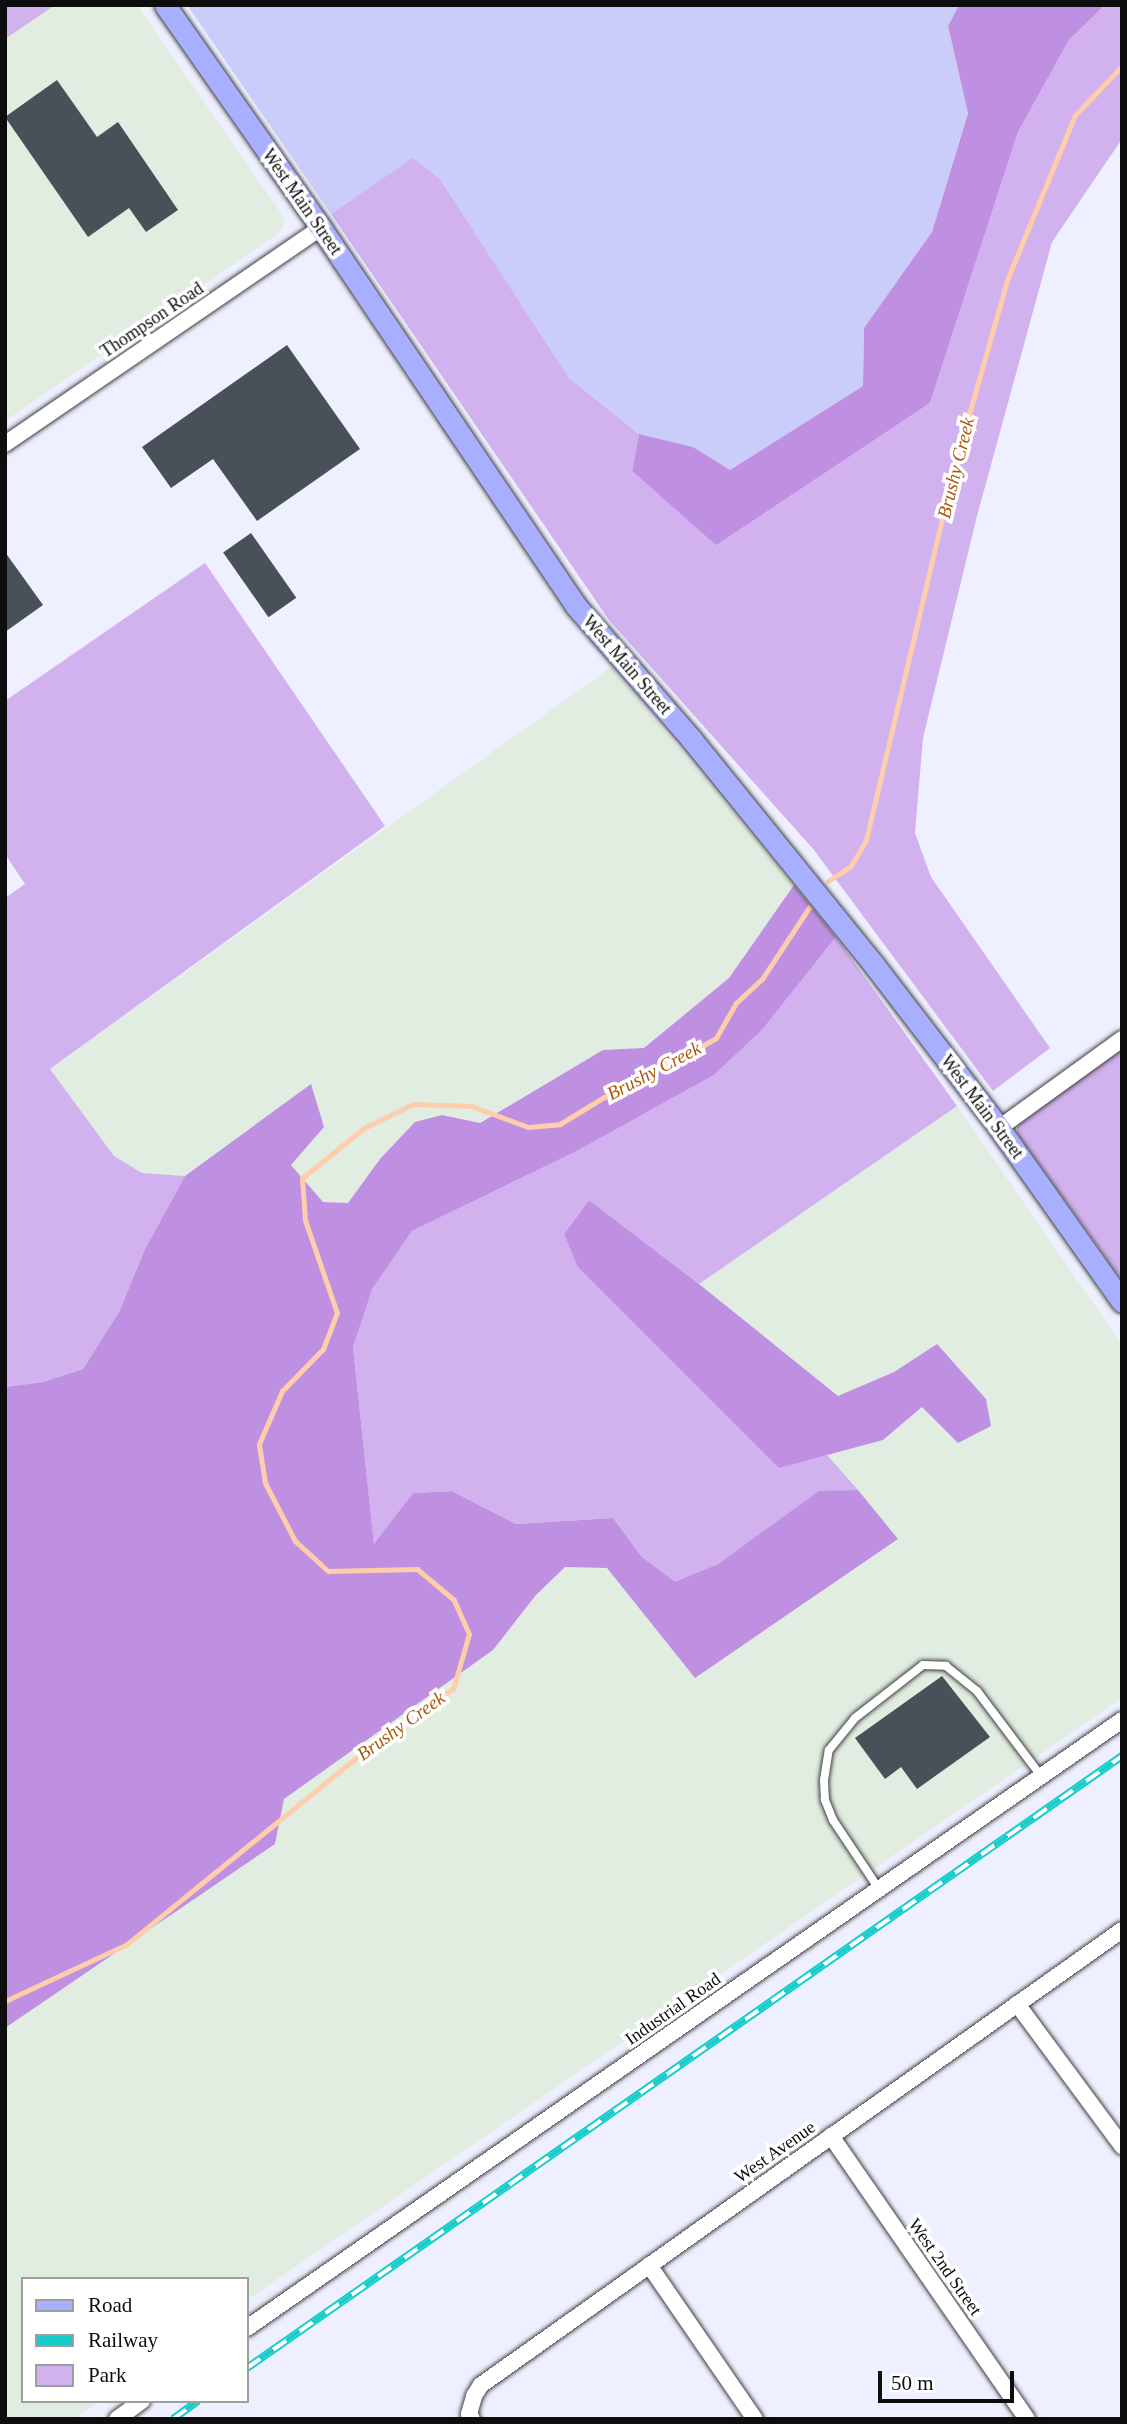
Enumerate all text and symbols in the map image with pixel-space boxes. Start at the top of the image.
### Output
street label: West Main Street [257,145,347,259]
street label: Thompson Road [96,278,208,362]
water label: Brushy Creek [932,415,980,521]
street label: West Main Street [578,611,676,719]
water label: Brushy Creek [603,1037,705,1105]
street label: West Main Street [936,1051,1028,1163]
water label: Brushy Creek [353,1686,449,1766]
street label: Industrial Road [621,1968,725,2050]
street label: West Avenue [730,2116,820,2188]
street label: West 2nd Street [904,2214,986,2320]
legend [21,2277,248,2403]
text: Road [88,2293,132,2317]
text: Railway [88,2328,158,2352]
scale bar [882,2358,1018,2402]
text: Park [88,2363,127,2387]
text: 50 m [891,2371,934,2395]

